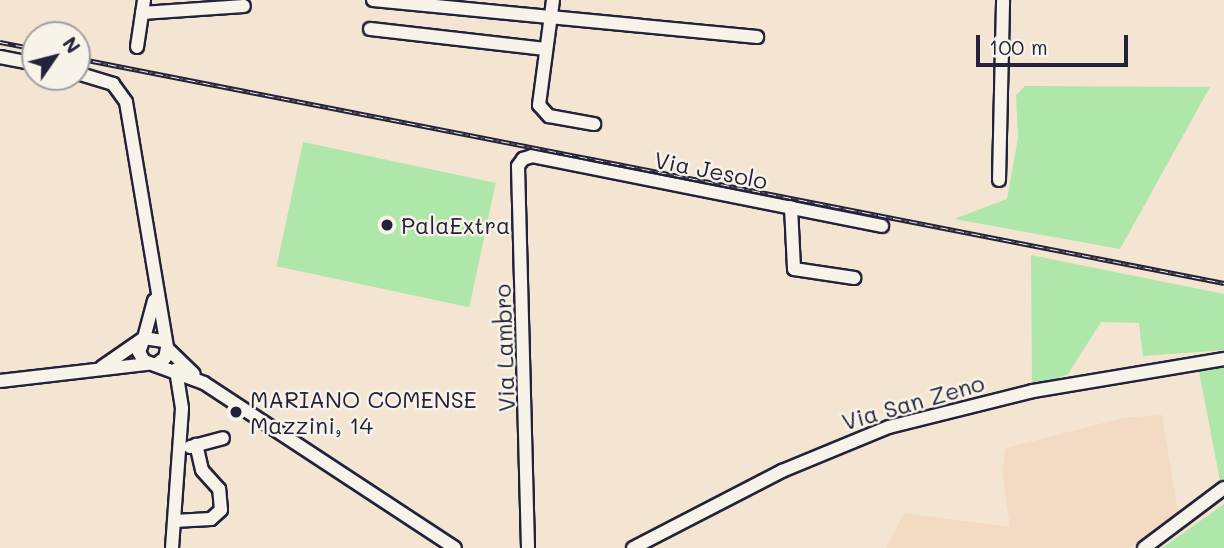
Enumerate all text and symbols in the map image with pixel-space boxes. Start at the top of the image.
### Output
north arrow [21,21,91,91]
scale bar [979,21,1131,65]
text: N [58,32,86,58]
text: 100 m [989,33,1048,60]
street label: Via Jesolo [652,146,770,194]
place label: PalaExtra [401,211,510,239]
marker: PalaExtra [379,217,395,233]
street label: Via Lambro [488,284,520,412]
street label: Via San Zeno [839,368,987,436]
place label: MARIANO COMENSE Mazzini, 14 [250,385,477,439]
marker: MARIANO COMENSE Mazzini, 14 [228,404,244,420]

